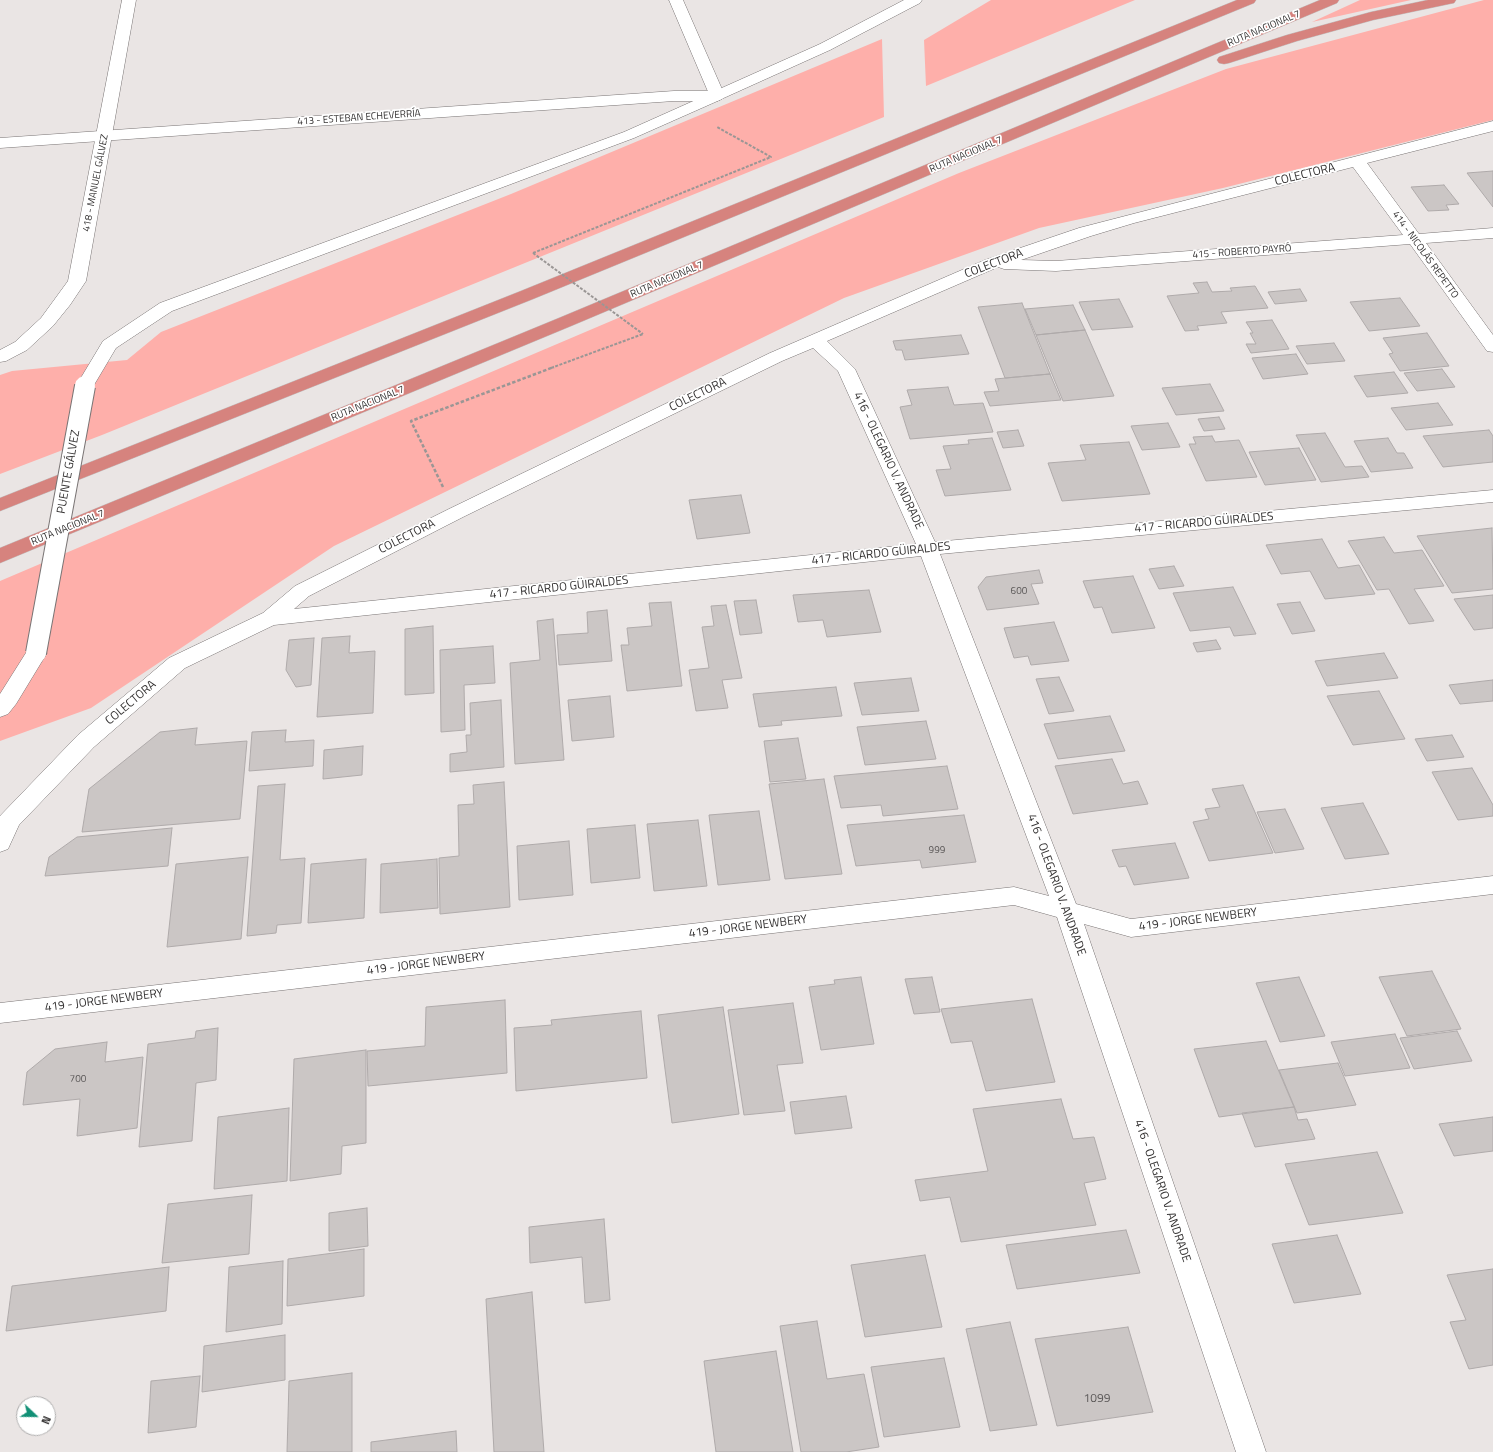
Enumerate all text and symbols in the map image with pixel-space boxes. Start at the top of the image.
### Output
street label: RUTA NACIONAL 7 [1226,8,1302,50]
street label: 413 - ESTEBAN ECHEVERRÍA [297,108,421,128]
street label: 418 - MANUEL GÁLVEZ [81,133,111,233]
street label: RUTA NACIONAL 7 [928,134,1004,176]
street label: COLECTORA [1273,161,1337,189]
street label: 414 - NICOLÁS REPETTO [1389,209,1461,301]
street label: 415 - ROBERTO PAYRÓ [1192,243,1292,261]
street label: COLECTORA [963,246,1025,282]
street label: RUTA NACIONAL 7 [629,259,705,301]
street label: COLECTORA [667,375,729,415]
street label: RUTA NACIONAL 7 [330,384,406,424]
street label: 416 - OLEGARIO V. ANDRADE [850,390,926,532]
street label: PUENTE GÁLVEZ [55,429,83,515]
street label: RUTA NACIONAL 7 [30,508,106,548]
street label: 417 - RICARDO GÜIRALDES [1134,510,1274,536]
street label: COLECTORA [376,517,438,557]
street label: 417 - RICARDO GÜIRALDES [811,540,951,568]
street label: 417 - RICARDO GÜIRALDES [489,574,629,602]
house number: 600 [1011,586,1027,598]
street label: COLECTORA [103,678,159,728]
street label: 416 - OLEGARIO V. ANDRADE [1024,812,1088,958]
house number: 999 [929,845,945,857]
street label: 419 - JORGE NEWBERY [1138,906,1258,934]
street label: 419 - JORGE NEWBERY [688,913,808,941]
street label: 419 - JORGE NEWBERY [366,950,486,978]
street label: 419 - JORGE NEWBERY [44,987,164,1015]
house number: 700 [70,1074,86,1086]
street label: 416 - OLEGARIO V. ANDRADE [1131,1118,1193,1264]
house number: 1099 [1084,1392,1110,1406]
north arrow [16,1396,56,1436]
text: N [37,1414,55,1427]

